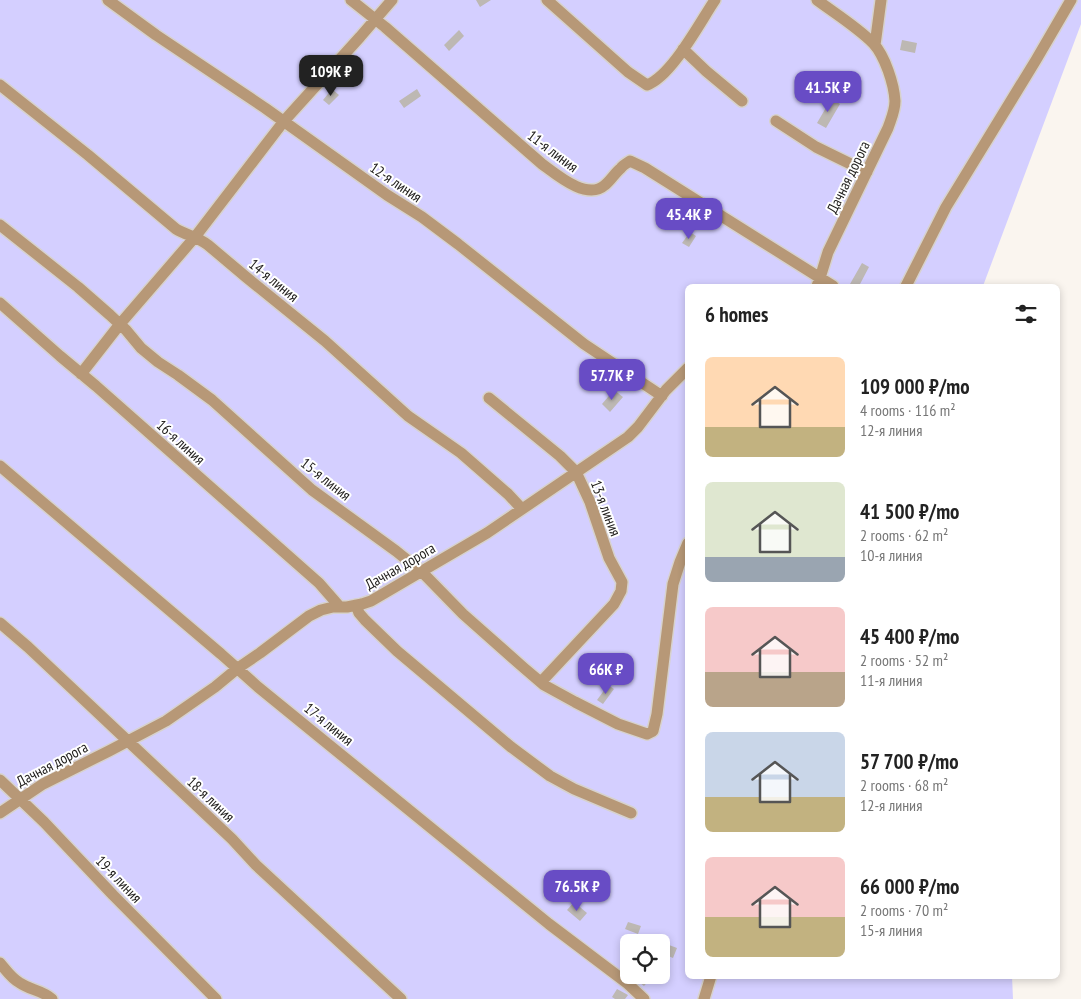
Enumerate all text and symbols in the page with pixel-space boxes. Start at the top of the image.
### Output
pin: 109K ₽ [290,54,372,97]
text: 109K ₽ [310,61,352,81]
pin: 41.5K ₽ [782,70,874,113]
text: 41.5K ₽ [805,77,851,97]
street label: 11-я линия [524,126,582,176]
street label: Дачная дорога [822,138,874,216]
street label: 12-я линия [366,158,426,206]
pin: 45.4K ₽ [643,198,735,240]
text: 45.4K ₽ [666,204,712,224]
street label: 14-я линия [245,254,303,306]
icon: filters [1012,300,1040,328]
text: 6 homes [705,301,768,328]
pin: 57.7K ₽ [566,358,658,401]
text: 57.7K ₽ [590,365,634,385]
text: 109 000 ₽/mo [860,373,969,400]
icon: home [745,377,805,437]
text: 4 rooms · 116 m² [860,400,956,420]
street label: 16-я линия [153,415,209,469]
text: 12-я линия [860,420,922,440]
street label: 15-я линия [297,454,355,505]
street label: 13-я линия [587,477,625,539]
text: 41 500 ₽/mo [860,498,959,525]
icon: home [745,502,805,562]
text: 2 rooms · 62 m² [860,525,948,545]
street label: Дачная дорога [361,538,439,594]
text: 10-я линия [860,545,922,565]
text: 45 400 ₽/mo [860,623,959,650]
icon: home [745,627,805,687]
text: 2 rooms · 52 m² [860,650,948,670]
pin: 66K ₽ [571,652,641,695]
text: 66K ₽ [589,659,623,679]
text: 11-я линия [860,670,922,690]
street label: 17-я линия [301,698,358,750]
street label: Дачная дорога [13,737,91,791]
text: 57 700 ₽/mo [860,748,959,775]
icon: home [745,752,805,812]
street label: 18-я линия [183,772,239,826]
text: 2 rooms · 68 m² [860,775,948,795]
text: 12-я линия [860,795,922,815]
street label: 19-я линия [92,851,146,907]
pin: 76.5K ₽ [531,870,623,912]
text: 66 000 ₽/mo [860,873,959,900]
text: 76.5K ₽ [554,876,600,896]
icon: home [745,877,805,937]
text: 2 rooms · 70 m² [860,900,948,920]
text: 15-я линия [860,920,922,940]
map controls [620,934,670,984]
button: locate [620,934,670,984]

